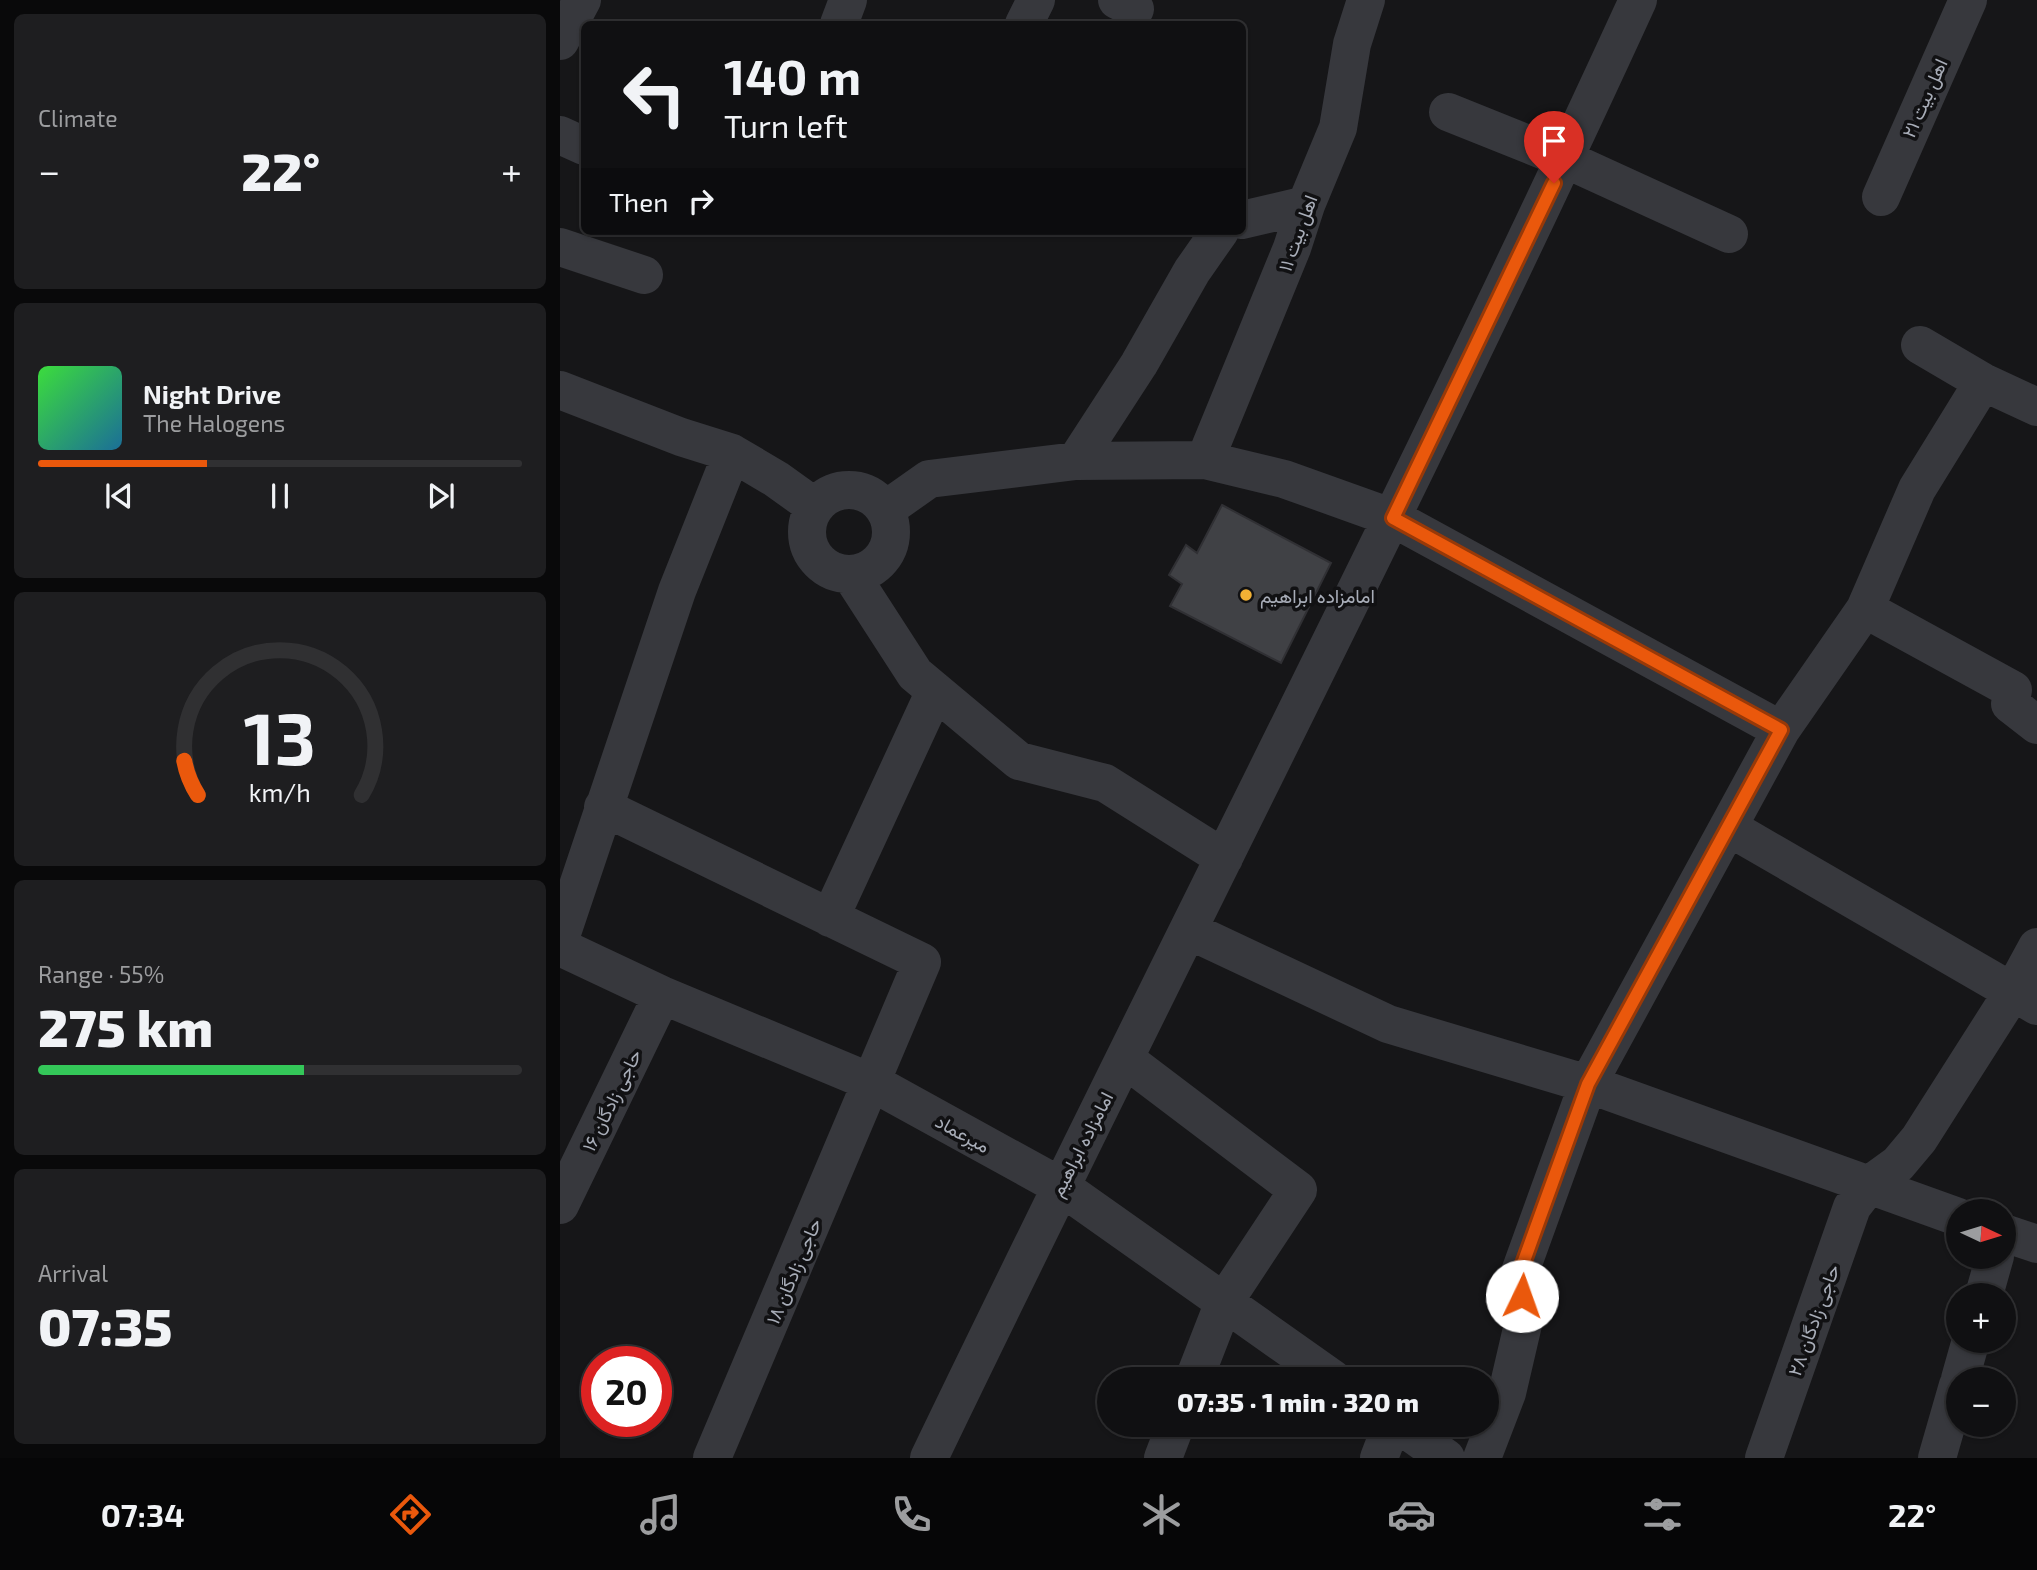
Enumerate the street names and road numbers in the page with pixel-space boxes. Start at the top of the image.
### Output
street label: اهل بیت ۲۱ [1896,55,1953,142]
street label: اهل بیت ۱۱ [1273,192,1322,275]
street label: حاجی زادگان ۱۶ [576,1045,647,1155]
street label: امامزاده ابراهیم [1045,1088,1119,1201]
street label: میرعماد [931,1109,994,1158]
street label: حاجی زادگان ۱۸ [760,1215,827,1328]
street label: حاجی زادگان ۲۸ [1782,1261,1845,1379]

